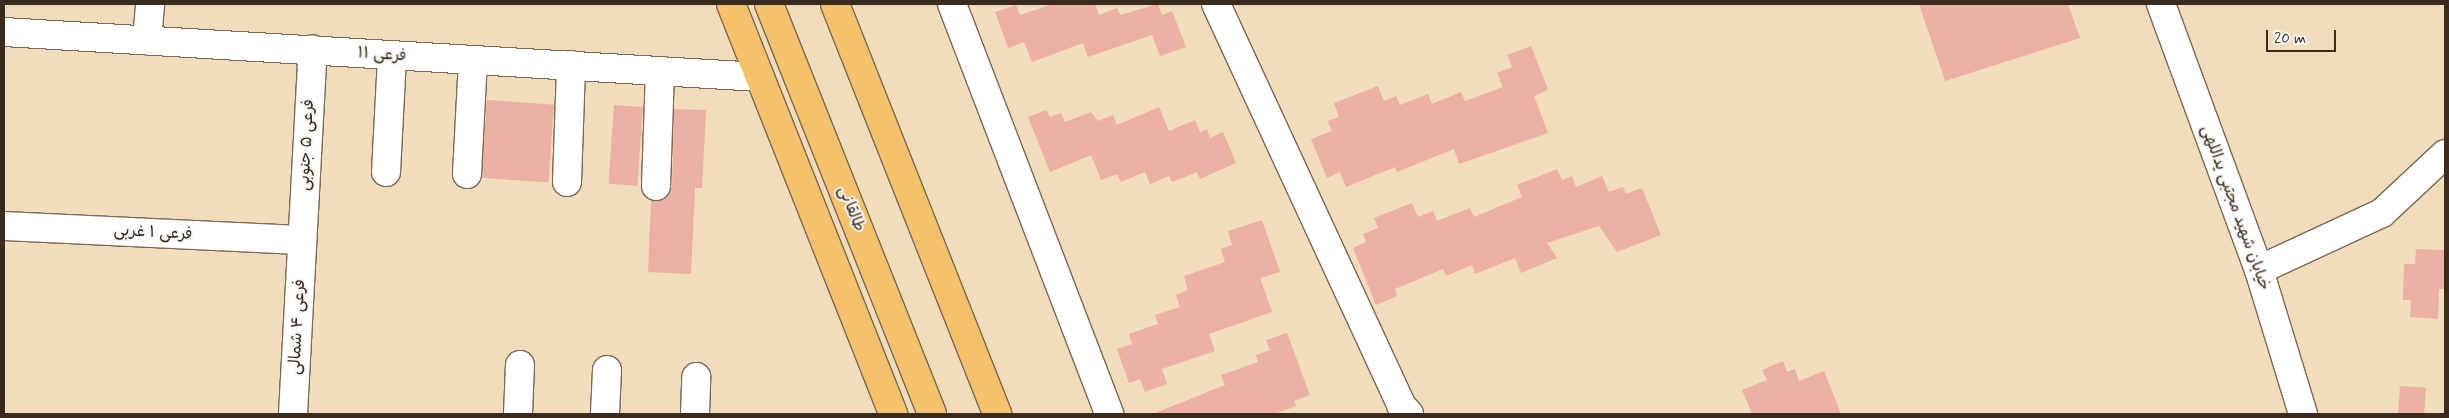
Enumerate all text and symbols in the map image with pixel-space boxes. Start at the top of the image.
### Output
scale bar [2269,20,2339,52]
text: 20 m [2274,29,2306,49]
street label: فرعی ۱۱ [357,44,407,66]
street label: فرعی ۵ جنوبی [295,99,319,191]
street label: خیابان شهید مجتبی یداللهی [2196,123,2274,293]
street label: طالقانی [833,183,869,235]
street label: فرعی ۱ غربی [113,221,193,245]
street label: فرعی ۴ شمالی [286,279,310,375]

